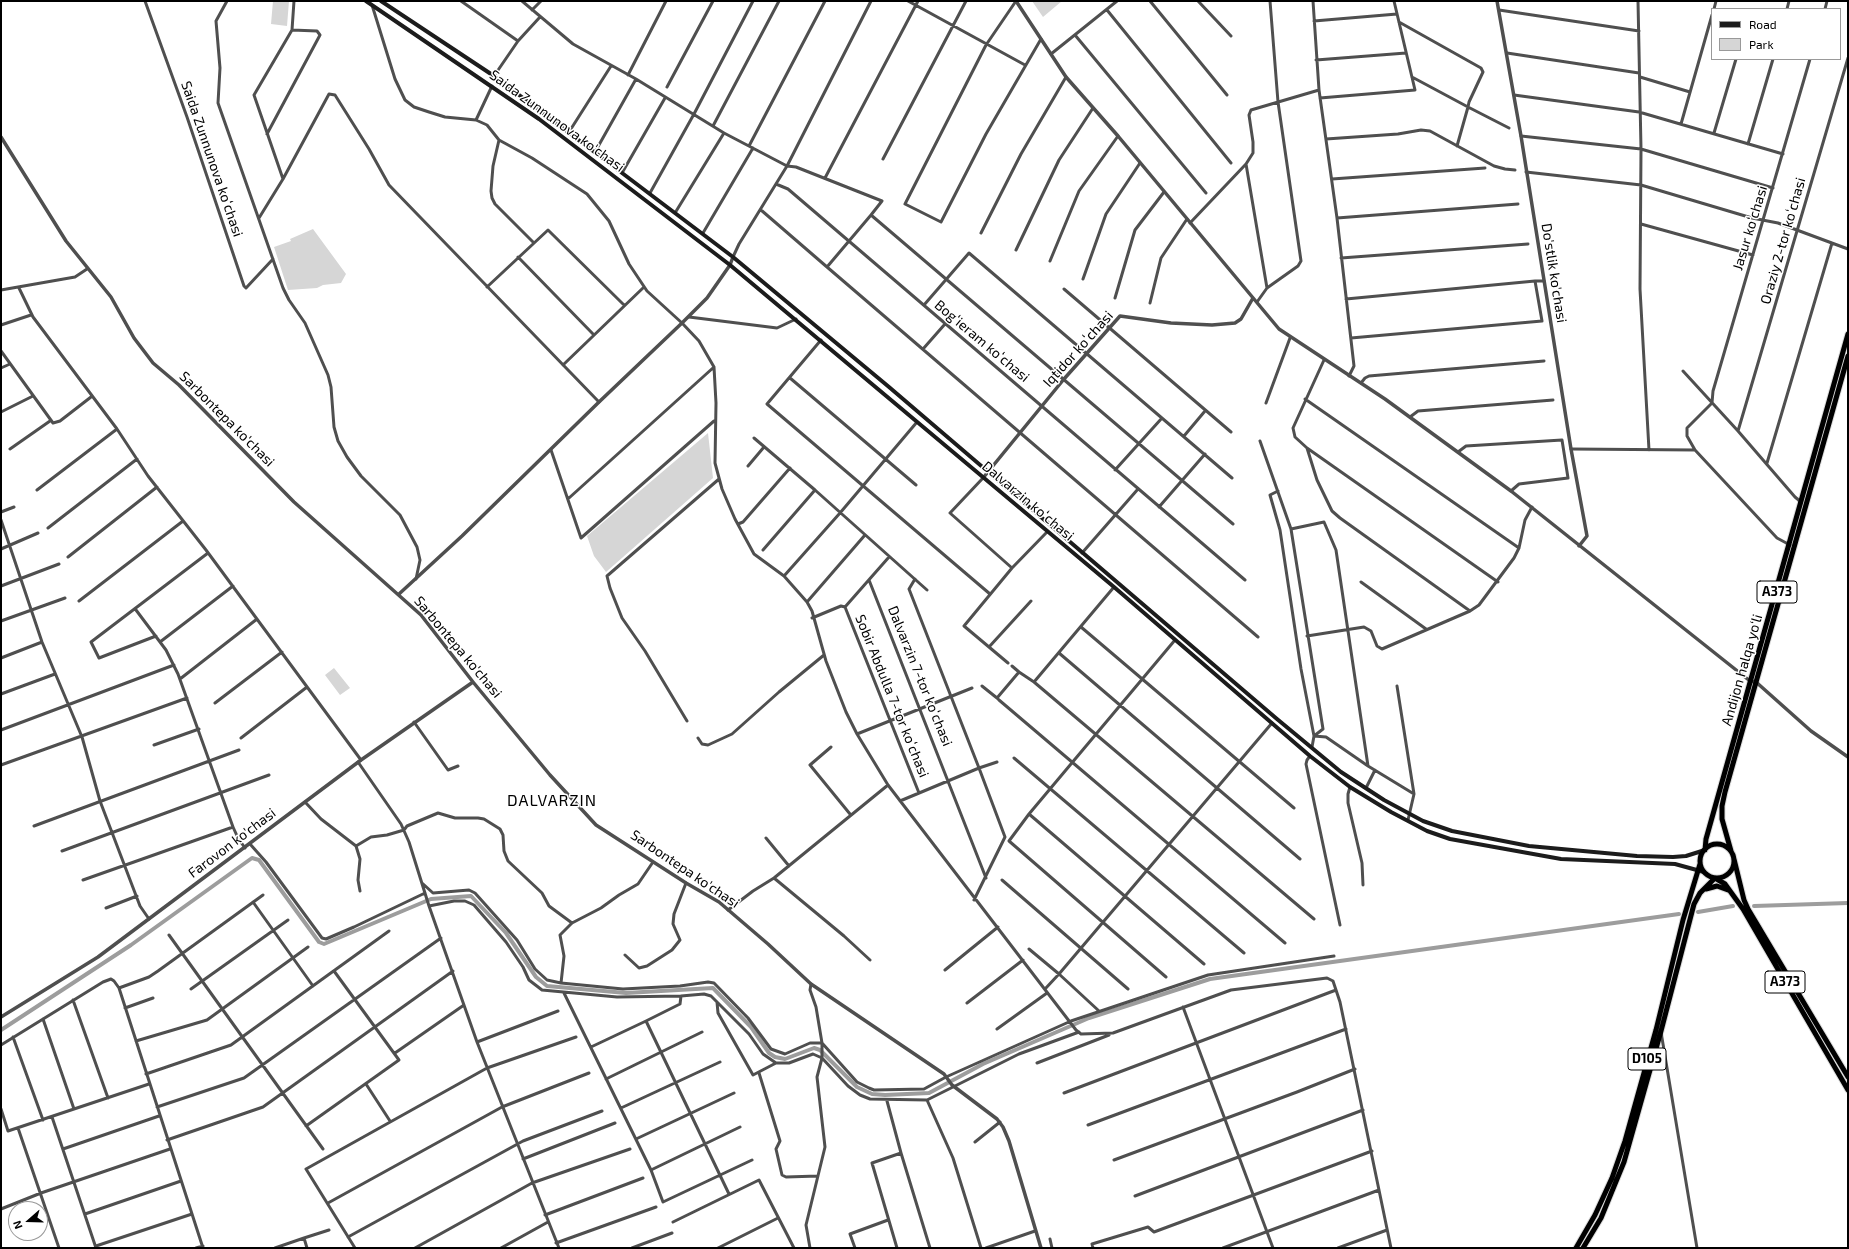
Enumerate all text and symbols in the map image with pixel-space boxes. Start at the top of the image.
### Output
legend [1711,8,1841,60]
text: Road [1749,17,1777,31]
text: Park [1749,37,1774,51]
street label: Saida Zunnunova ko'chasi [486,66,628,176]
street label: Saida Zunnunova koʻchasi [177,79,247,239]
street label: Oraziy 2-tor koʻchasi [1757,176,1809,306]
street label: Jasur koʻchasi [1729,184,1771,272]
street label: Do'stlik ko'chasi [1538,222,1570,324]
street label: Bogʻieram koʻchasi [931,296,1033,386]
street label: Iqtidor koʻchasi [1039,308,1117,390]
street label: Sarbontepa ko'chasi [176,368,278,470]
street label: Dalvarzin koʻchasi [979,458,1077,544]
road number: A373 [1757,581,1797,603]
street label: Sarbontepa ko'chasi [411,593,505,701]
street label: Dalvarzin 7-tor koʻchasi [884,603,956,749]
street label: Sobir Abdulla 7-tor koʻchasi [852,612,932,780]
street label: Andijon halqa yo‘li [1718,612,1766,728]
district label: DALVARZIN [507,791,597,811]
street label: Farovon ko'chasi [185,805,279,881]
street label: Sarbontepa ko'chasi [627,826,743,912]
road number: A373 [1765,971,1805,993]
road number: D105 [1628,1048,1666,1070]
north arrow [8,1201,48,1241]
text: N [10,1219,25,1231]

